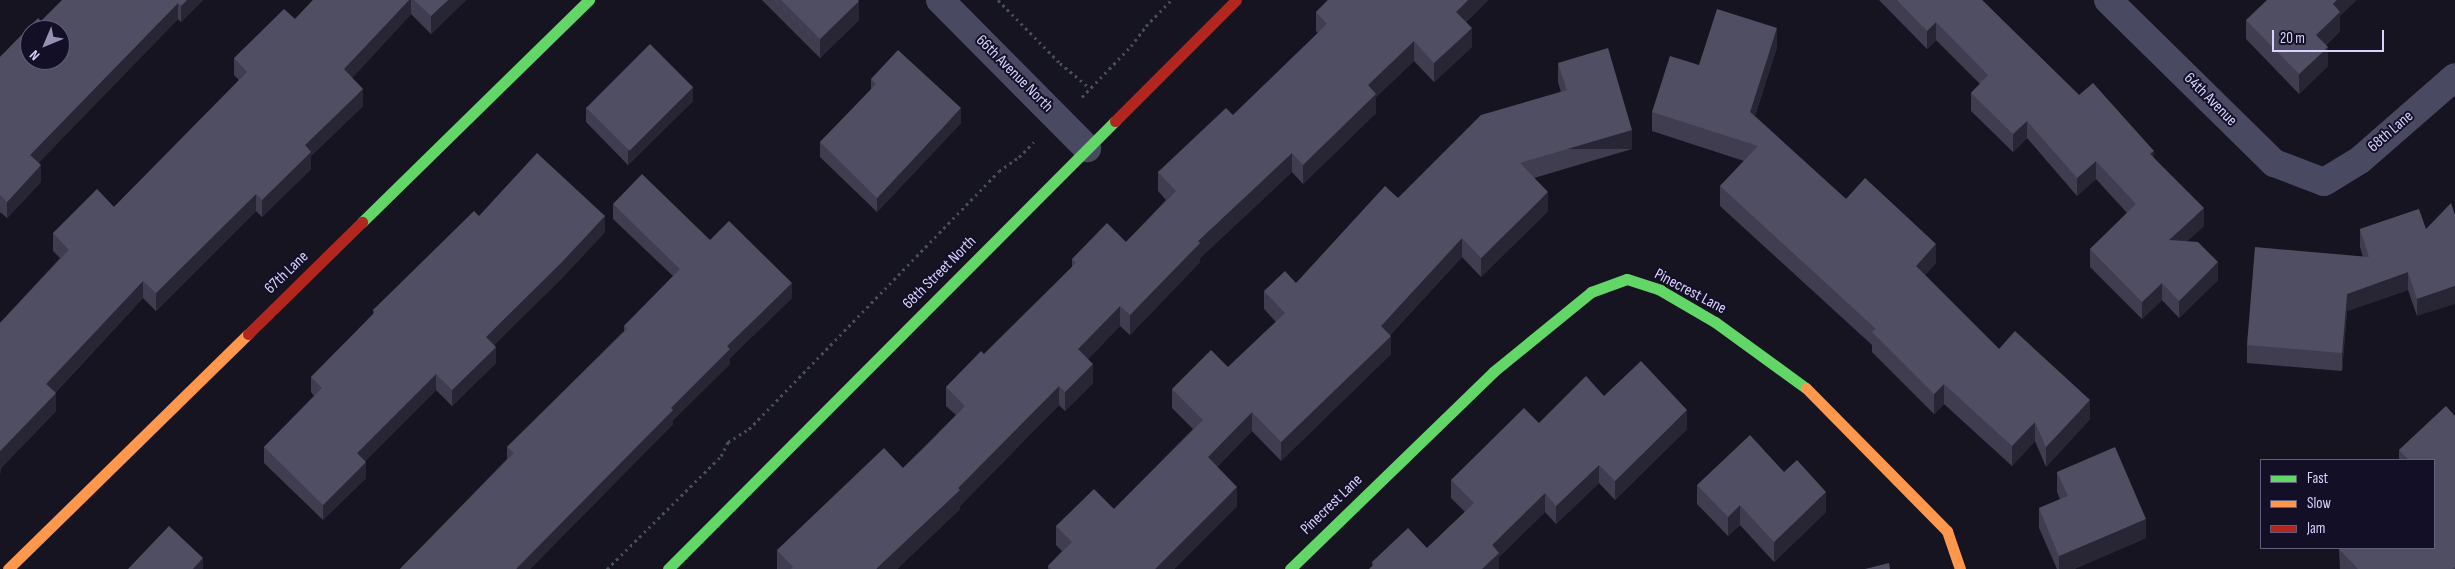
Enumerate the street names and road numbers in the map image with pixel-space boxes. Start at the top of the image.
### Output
street label: 66th Avenue North [971,31,1057,117]
street label: 64th Avenue [2179,69,2241,131]
street label: 68th Lane [2364,107,2418,157]
street label: 68th Street North [899,232,981,314]
street label: 67th Lane [261,248,313,298]
street label: Pinecrest Lane [1651,265,1729,319]
street label: Pinecrest Lane [1297,471,1367,539]

